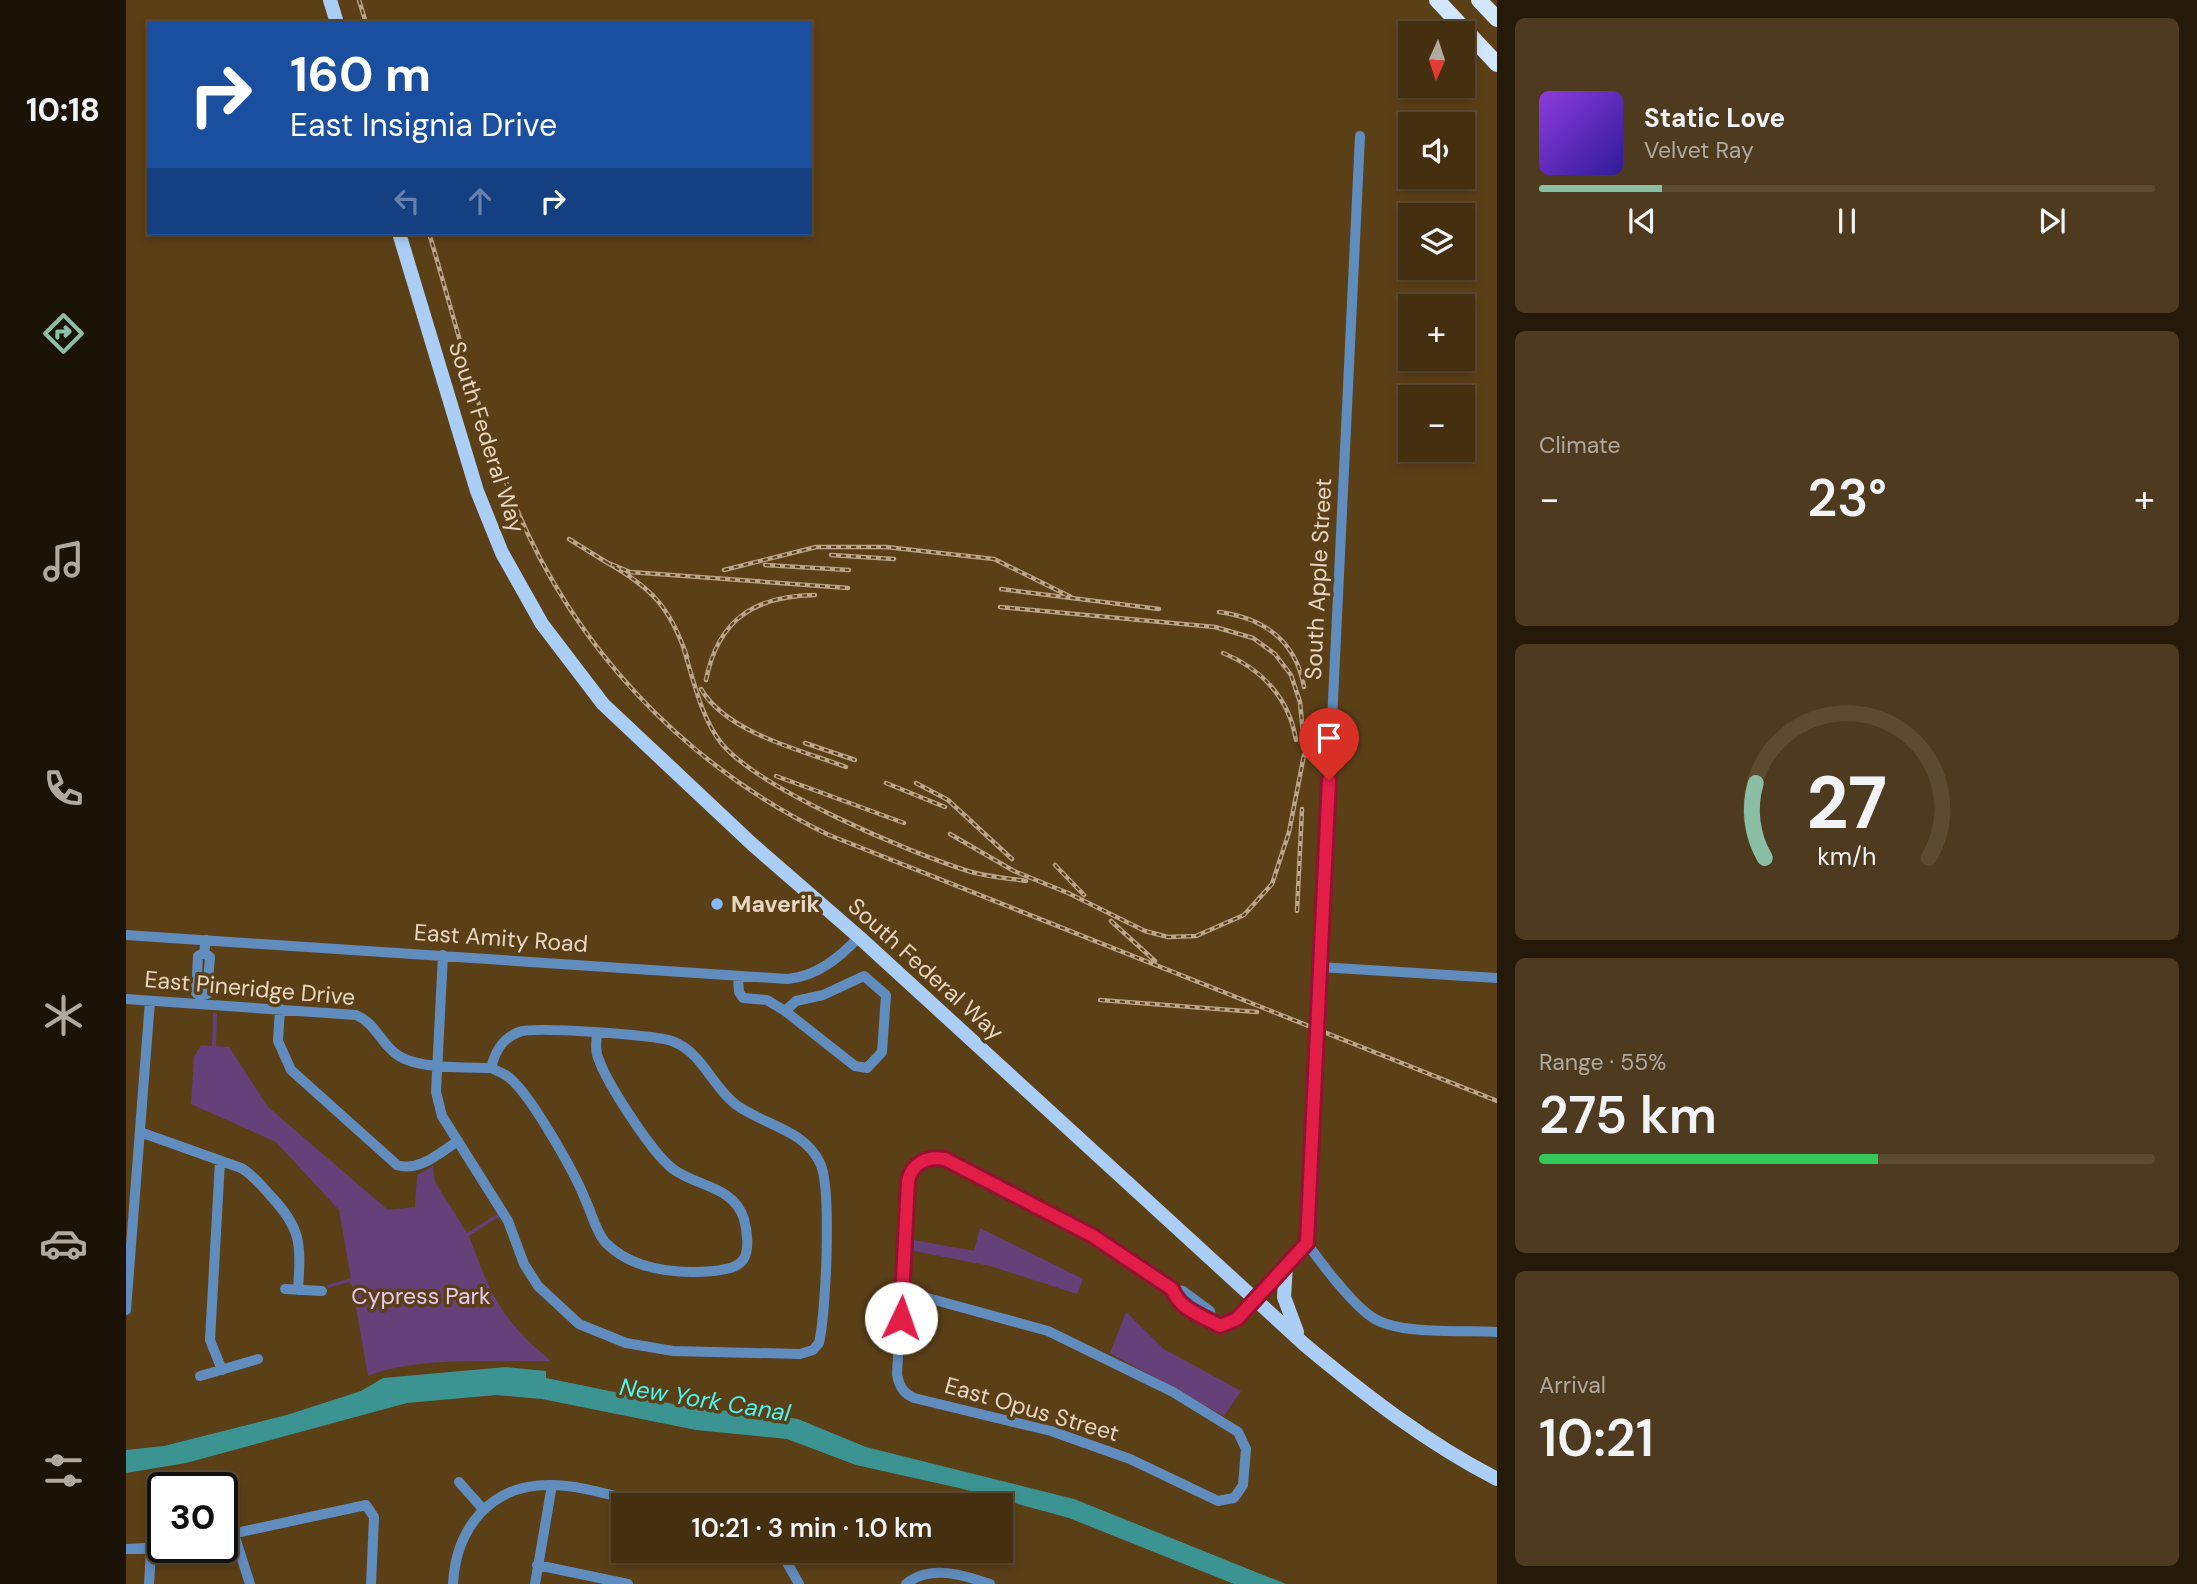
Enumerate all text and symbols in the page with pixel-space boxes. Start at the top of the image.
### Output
north arrow [1398,21,1475,98]
map controls [1398,21,1475,462]
text: 160 m [290,42,431,106]
icon: right [175,49,266,140]
text: 10:18 [26,89,100,131]
text: Static Love [1644,101,1785,135]
text: East Insignia Drive [290,104,557,146]
button: sound [1398,112,1475,189]
text: Velvet Ray [1644,135,1754,165]
icon: left [388,182,426,220]
icon: ahead [461,182,499,220]
icon: right [534,182,572,220]
icon: previous [1623,202,1661,240]
icon: pause [1828,202,1866,240]
icon: next [2033,202,2071,240]
button: layers [1398,203,1475,280]
button: + [1398,294,1475,371]
icon: directions [39,309,88,358]
street label: South Federal Way [442,338,532,537]
button: − [1398,385,1475,462]
text: Climate [1539,430,1621,460]
text: 23° [1807,464,1887,532]
text: − [1539,474,1560,524]
text: + [2134,474,2155,524]
street label: South Apple Street [1298,477,1338,681]
icon: music [39,537,88,586]
pin [1299,708,1359,780]
icon: arrive [1310,719,1348,757]
text: 27 [1807,756,1887,851]
icon: phone [39,764,88,813]
text: km/h [1817,840,1877,873]
place label: Maverik [731,889,820,919]
street label: South Federal Way [842,891,1010,1047]
marker: Maverik [709,896,725,912]
street label: East Amity Road [413,917,589,959]
street label: East Pineridge Drive [143,964,357,1012]
icon: climate [39,991,88,1040]
text: Range · 55% [1539,1047,1666,1077]
text: 275 km [1539,1081,1717,1149]
icon: car [39,1219,88,1268]
park label: Cypress Park [351,1281,491,1311]
position arrow [864,1281,938,1355]
street label: East Opus Street [941,1370,1123,1448]
text: Arrival [1539,1370,1606,1400]
water label: New York Canal [617,1371,793,1428]
text: 10:21 [1539,1404,1654,1472]
icon: filters [39,1446,88,1495]
speed limit sign: 30 [147,1472,238,1563]
text: 10:21 · 3 min · 1.0 km [692,1511,932,1545]

